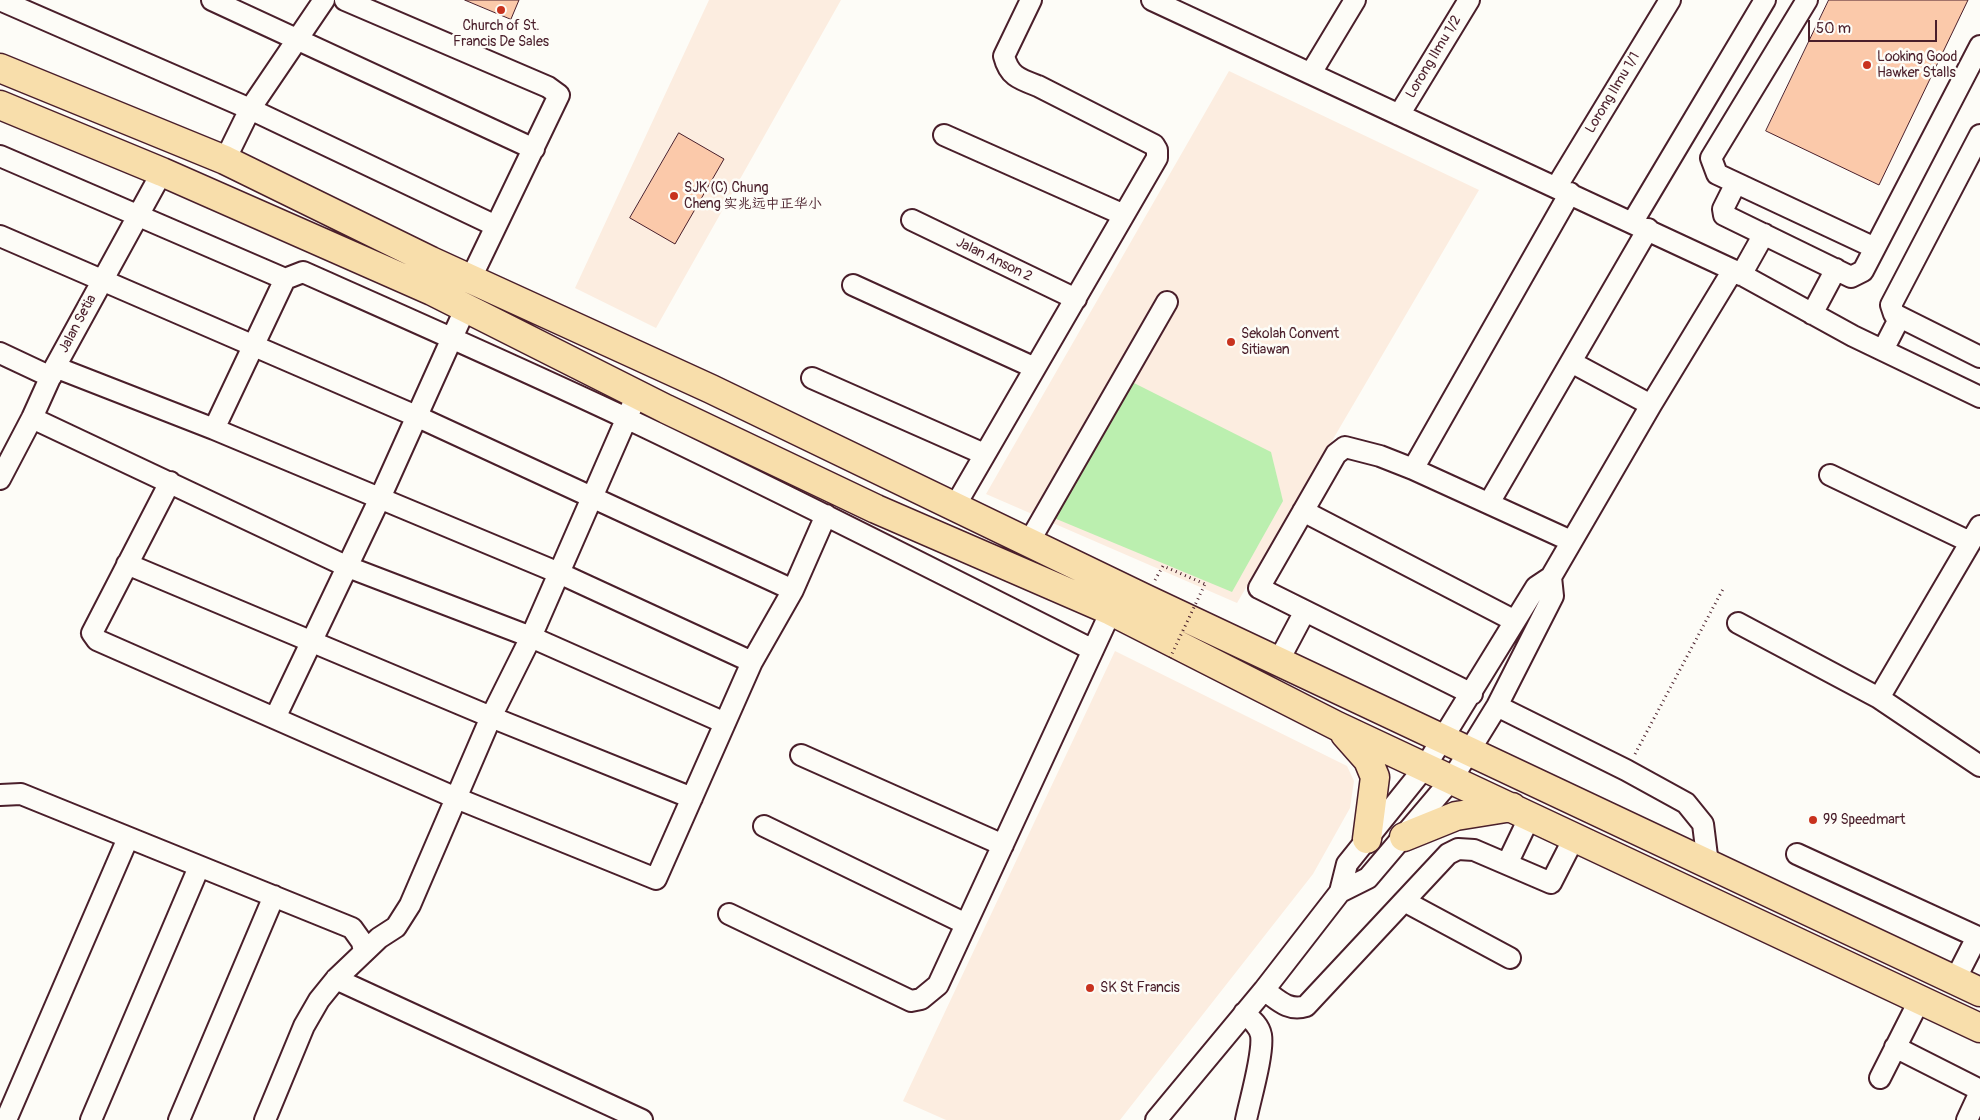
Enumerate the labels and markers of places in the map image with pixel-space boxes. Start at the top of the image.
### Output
marker: Church of St. Francis De Sales [495,4,507,16]
place label: Church of St. Francis De Sales [453,18,549,50]
place label: Looking Good Hawker Stalls [1877,49,1957,82]
marker: Looking Good Hawker Stalls [1861,59,1873,71]
place label: SJK (C) Chung Cheng 实兆远中正华小 [684,180,822,212]
marker: SJK (C) Chung Cheng 实兆远中正华小 [668,190,680,202]
place label: Sekolah Convent Sitiawan [1241,326,1339,358]
marker: Sekolah Convent Sitiawan [1225,336,1237,348]
place label: 99 Speedmart [1823,812,1905,828]
marker: 99 Speedmart [1807,814,1819,826]
place label: SK St Francis [1100,980,1180,996]
marker: SK St Francis [1084,982,1096,994]

